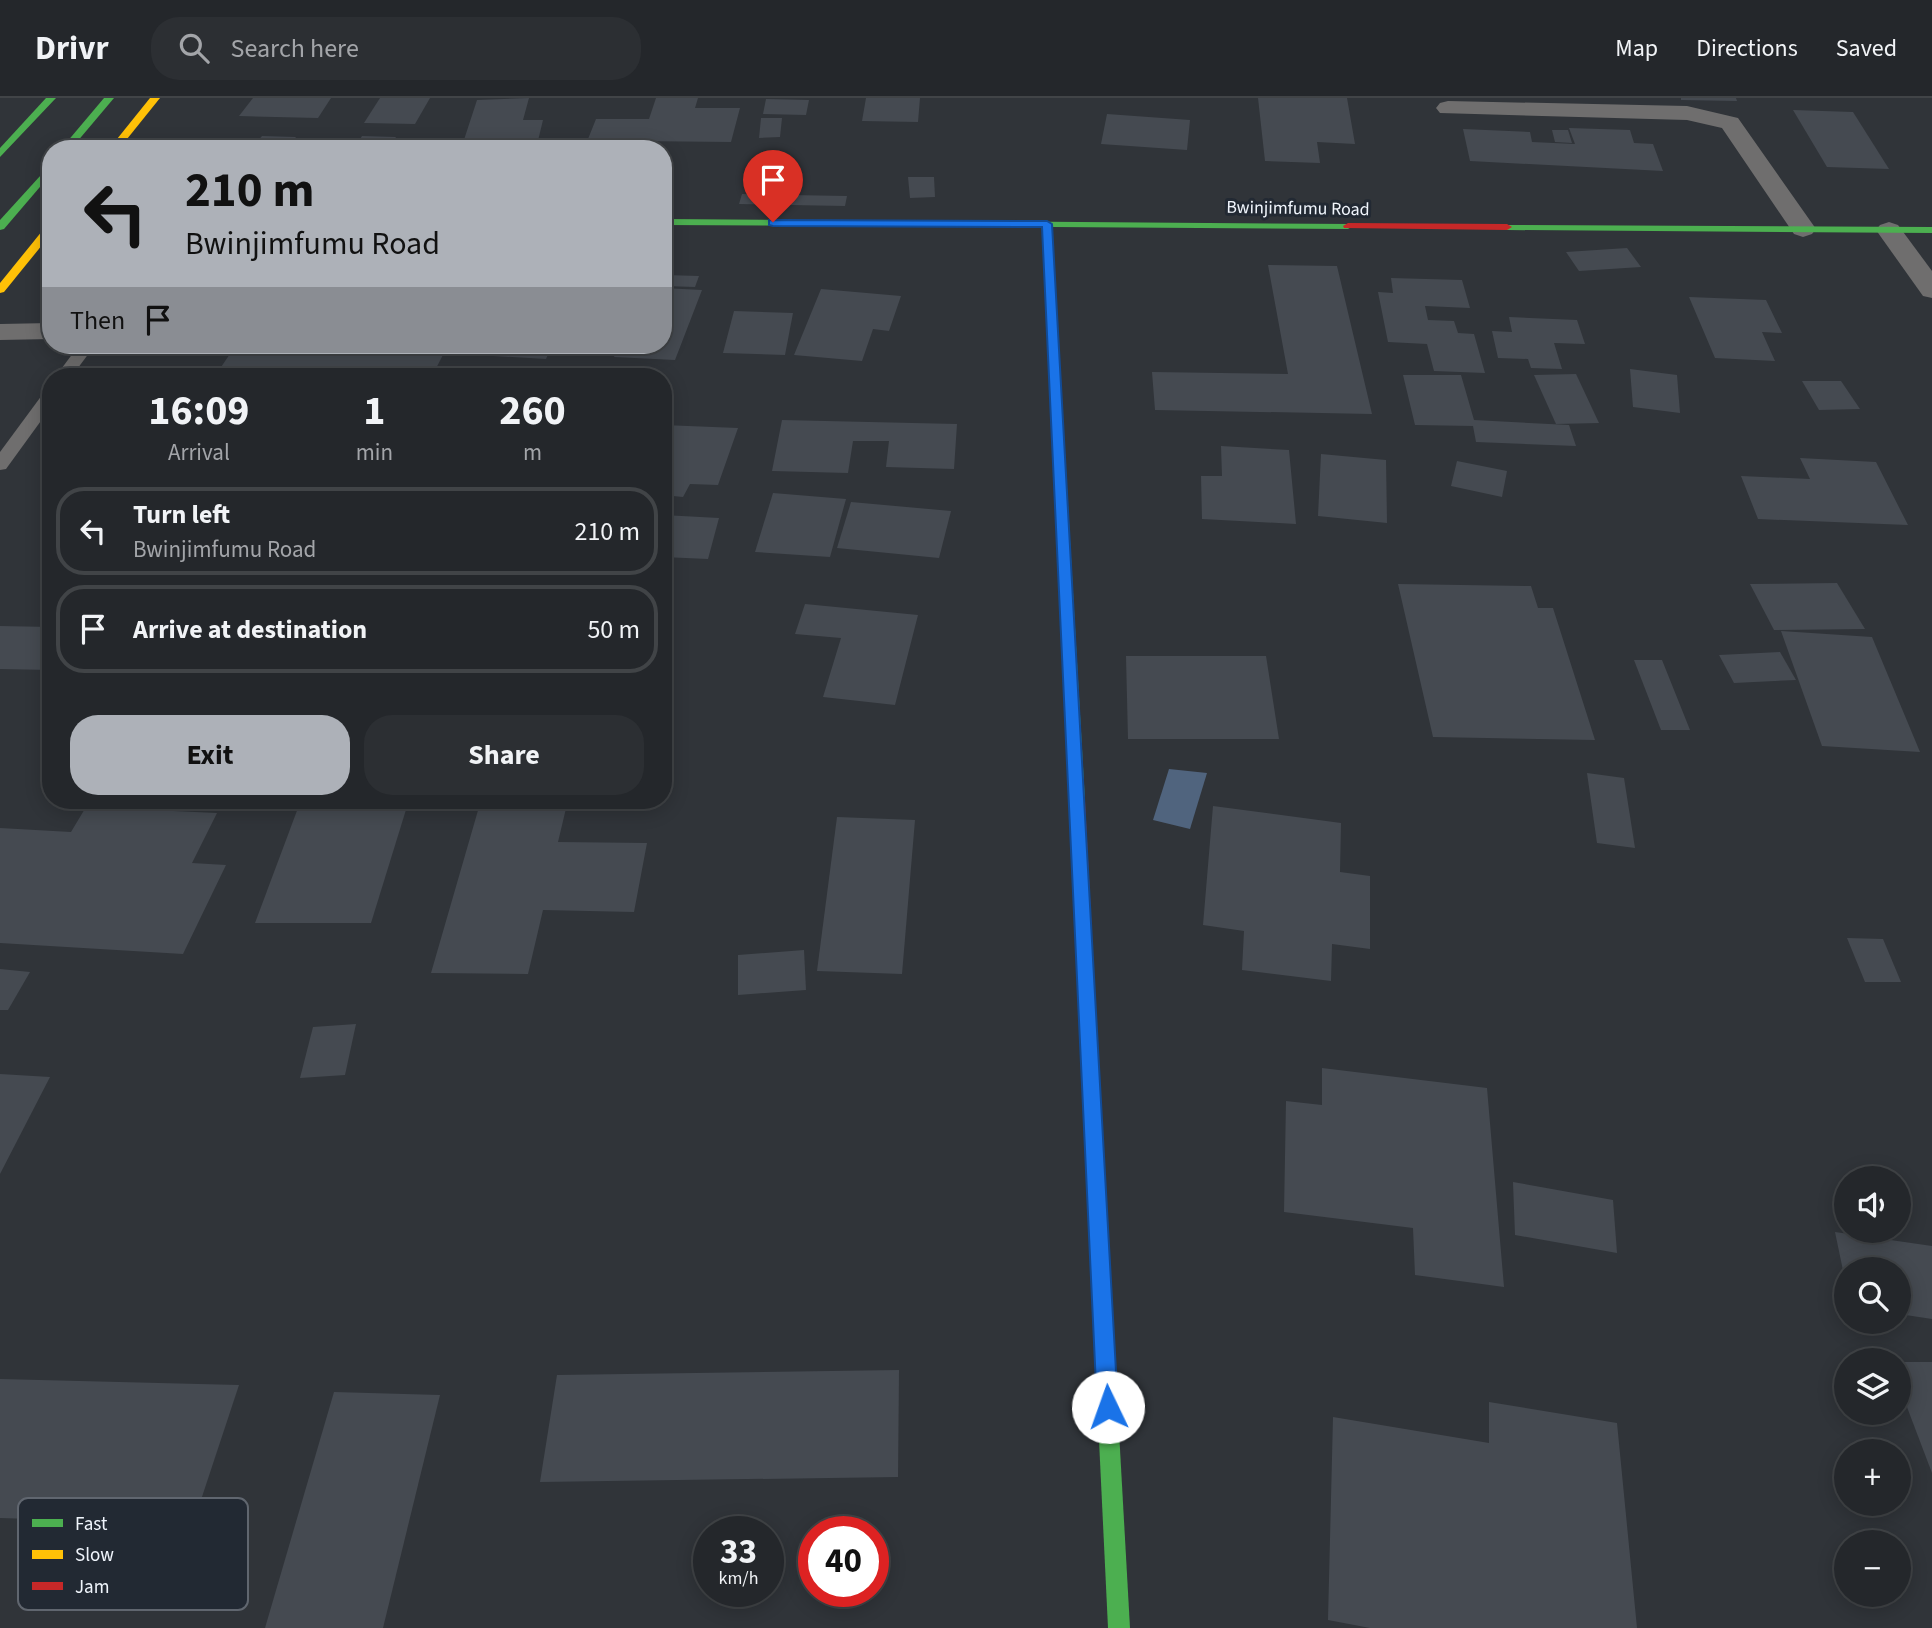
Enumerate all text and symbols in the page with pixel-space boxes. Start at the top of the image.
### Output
search box [151,17,641,80]
text: Drivr [35,25,109,72]
icon: search [175,29,213,67]
text: Search here [231,30,359,67]
text: Map [1615,31,1658,66]
text: Directions [1696,31,1798,66]
text: Saved [1836,31,1897,66]
pin [743,150,803,222]
text: 210 m [185,156,314,226]
icon: arrive [754,161,792,199]
icon: left [70,168,161,259]
street label: Bwinjimfumu Road [1226,195,1370,222]
text: Bwinjimfumu Road [185,221,440,267]
icon: arrive [139,301,177,339]
text: Then [70,302,125,339]
text: 16:09 [148,381,250,441]
text: 1 [363,381,385,441]
text: 260 [499,381,566,441]
text: Arrival [168,436,230,469]
text: min [356,436,393,469]
text: m [523,436,542,469]
text: Turn left [133,496,230,533]
icon: left [74,512,112,550]
text: 210 m [574,513,640,550]
text: Bwinjimfumu Road [133,533,316,566]
icon: arrive [74,610,112,648]
text: Arrive at destination [133,611,367,648]
text: 50 m [587,611,640,648]
button: Exit [70,715,350,795]
button: Share [364,715,644,795]
map controls [1834,1166,1911,1607]
button: sound [1834,1166,1911,1243]
button: search [1834,1257,1911,1334]
button: layers [1834,1348,1911,1425]
position arrow [1071,1370,1145,1444]
button: + [1834,1439,1911,1516]
legend [18,1498,248,1610]
text: Fast [75,1511,108,1538]
speed limit sign: 40 [798,1516,889,1607]
text: 33 [720,1527,757,1577]
button: − [1834,1530,1911,1607]
text: Slow [75,1542,114,1569]
text: km/h [719,1566,758,1591]
text: Jam [75,1574,109,1601]

